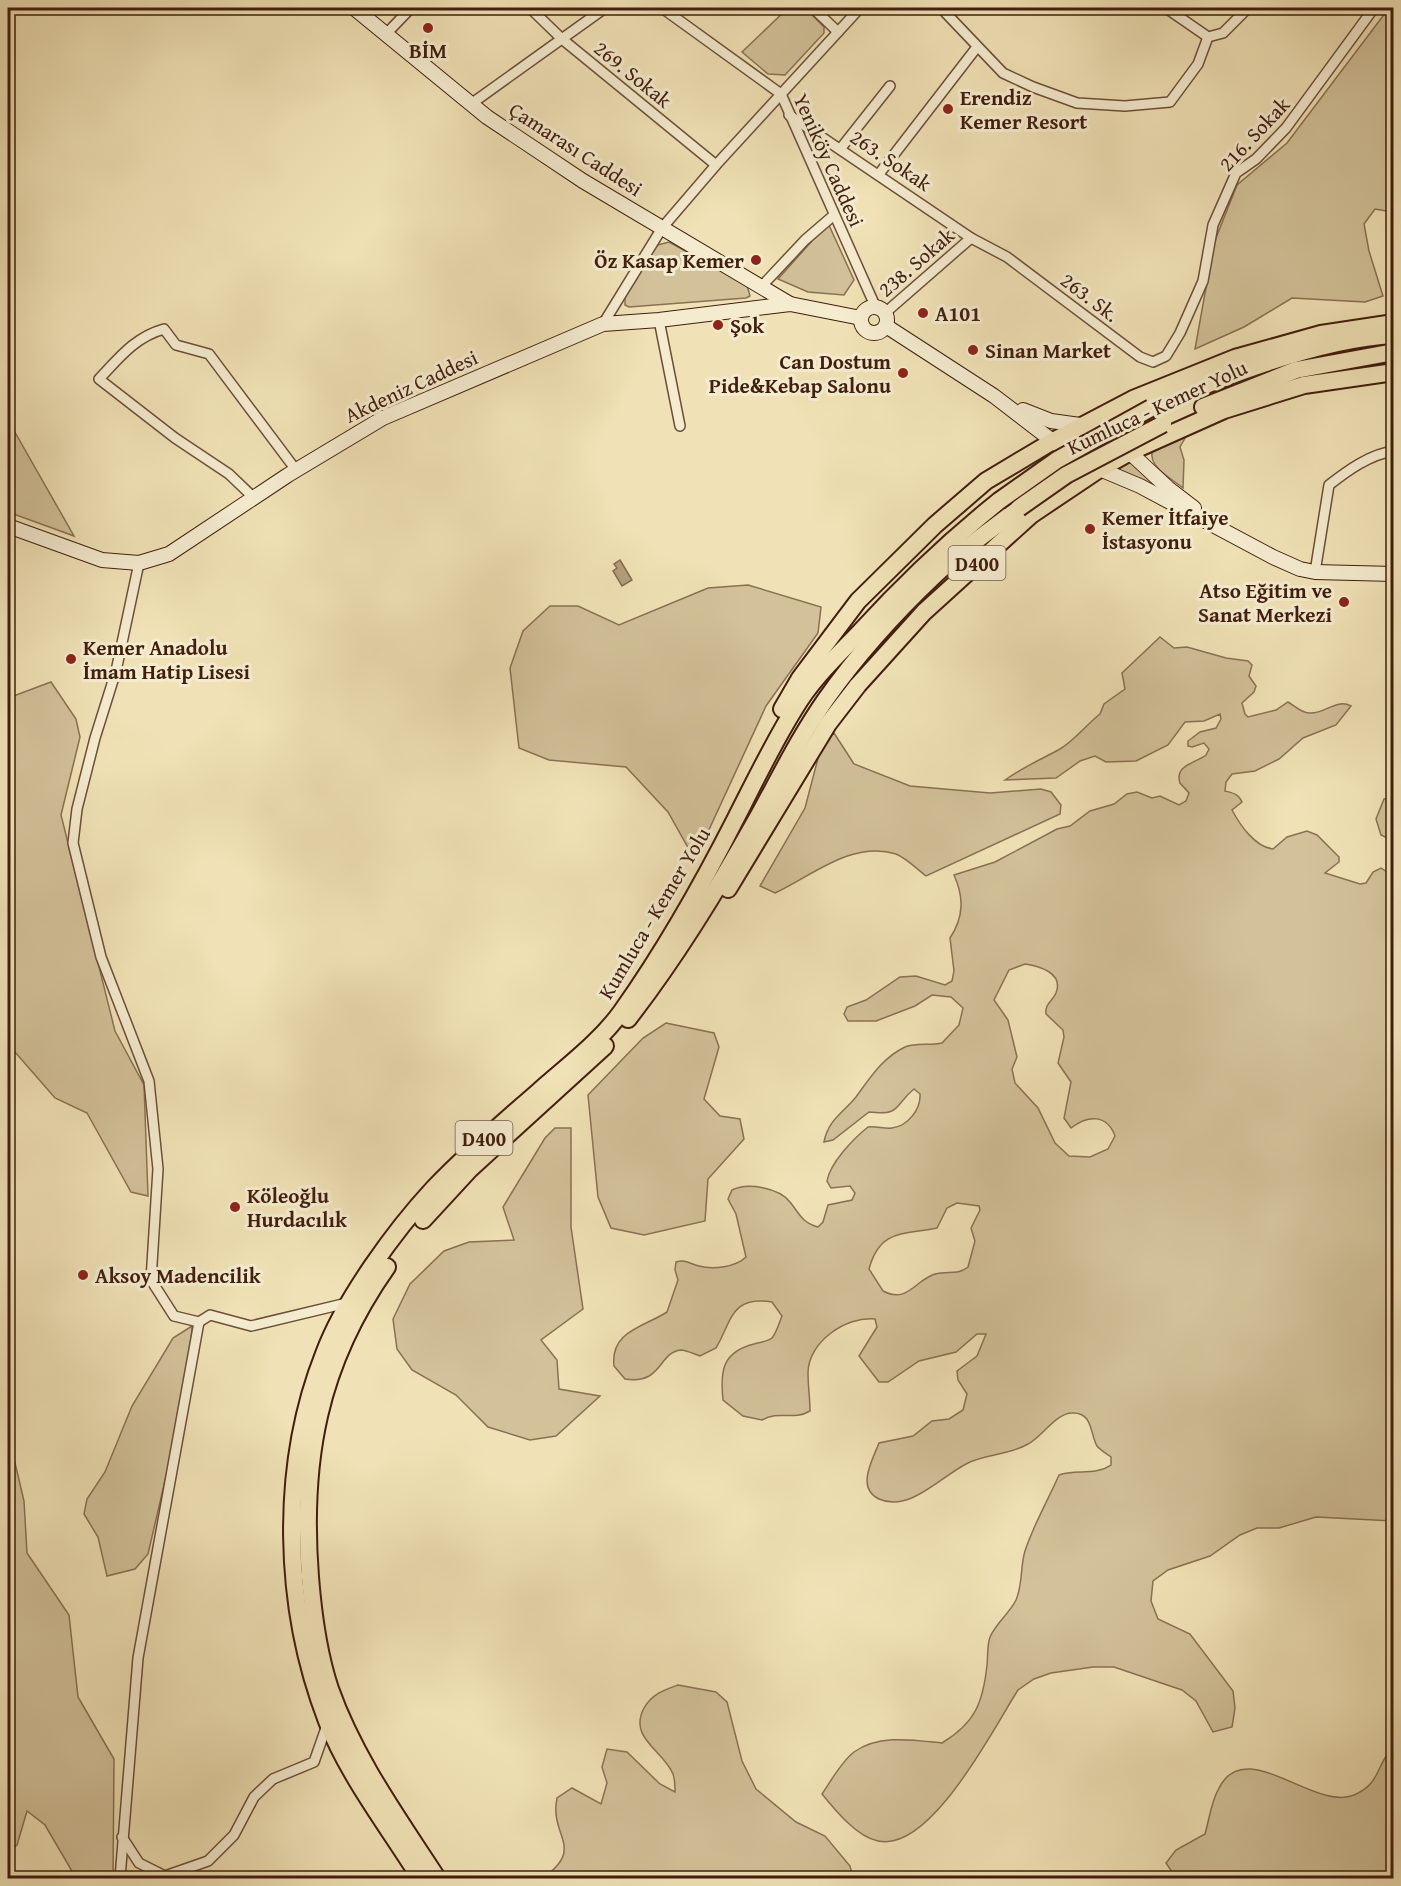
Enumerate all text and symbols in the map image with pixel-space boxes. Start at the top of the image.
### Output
marker: BİM [421,21,435,35]
street label: 269. Sokak [587,33,679,115]
place label: BİM [409,35,447,66]
place label: Erendiz Kemer Resort [960,82,1087,137]
street label: Yeniköy Caddesi [786,88,872,232]
street label: 216. Sokak [1211,89,1297,178]
street label: Çamarası Caddesi [503,94,649,204]
marker: Erendiz Kemer Resort [941,102,955,116]
street label: 263. Sokak [844,121,938,199]
street label: 238. Sokak [871,220,961,304]
place label: Öz Kasap Kemer [594,245,744,276]
marker: Öz Kasap Kemer [749,253,763,267]
street label: 263. Sk. [1054,265,1126,329]
place label: A101 [935,298,981,329]
marker: A101 [916,306,930,320]
place label: Şok [730,310,765,341]
marker: Şok [711,318,725,332]
place label: Sinan Market [985,335,1111,366]
street label: Akdeniz Caddesi [339,342,483,430]
marker: Sinan Market [966,343,980,357]
place label: Can Dostum Pide&Kebap Salonu [709,346,891,401]
street label: Kumluca - Kemer Yolu [1062,351,1253,462]
marker: Can Dostum Pide&Kebap Salonu [896,366,910,380]
place label: Kemer İtfaiye İstasyonu [1102,502,1228,557]
marker: Kemer İtfaiye İstasyonu [1083,522,1097,536]
road number: D400 [948,546,1006,580]
place label: Atso Eğitim ve Sanat Merkezi [1198,575,1332,630]
marker: Atso Eğitim ve Sanat Merkezi [1337,595,1351,609]
place label: Kemer Anadolu İmam Hatip Lisesi [83,632,251,687]
marker: Kemer Anadolu İmam Hatip Lisesi [64,652,78,666]
street label: Kumluca - Kemer Yolu [590,821,718,1005]
road number: D400 [456,1121,512,1155]
place label: Köleoğlu Hurdacılık [247,1180,348,1235]
marker: Köleoğlu Hurdacılık [228,1200,242,1214]
place label: Aksoy Madencilik [95,1260,262,1291]
marker: Aksoy Madencilik [76,1268,90,1282]

